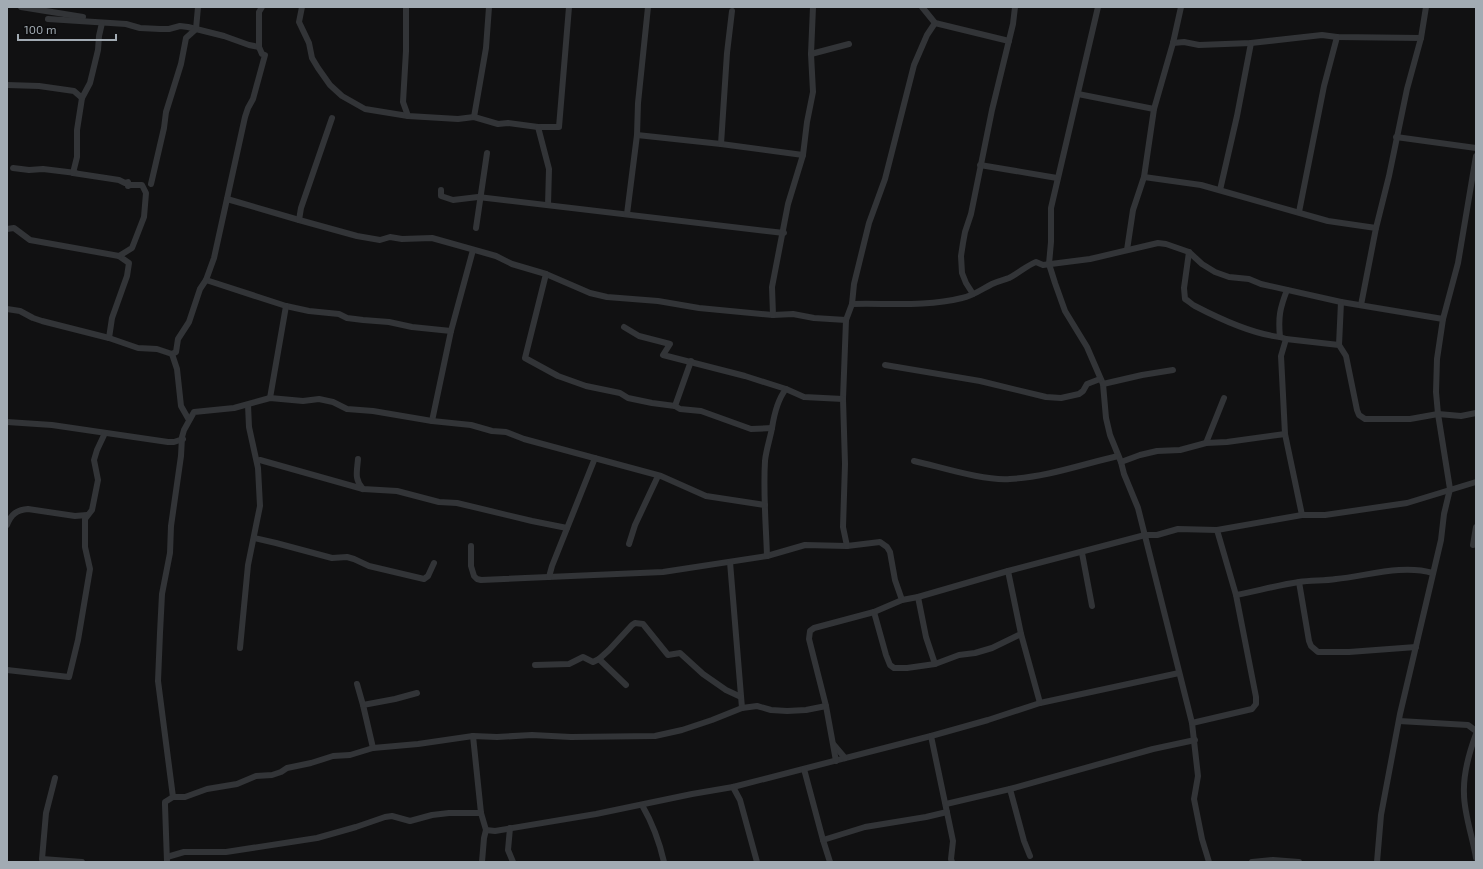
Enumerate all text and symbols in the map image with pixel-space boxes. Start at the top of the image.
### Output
scale bar [18,16,116,42]
text: 100 m [24,22,56,36]

